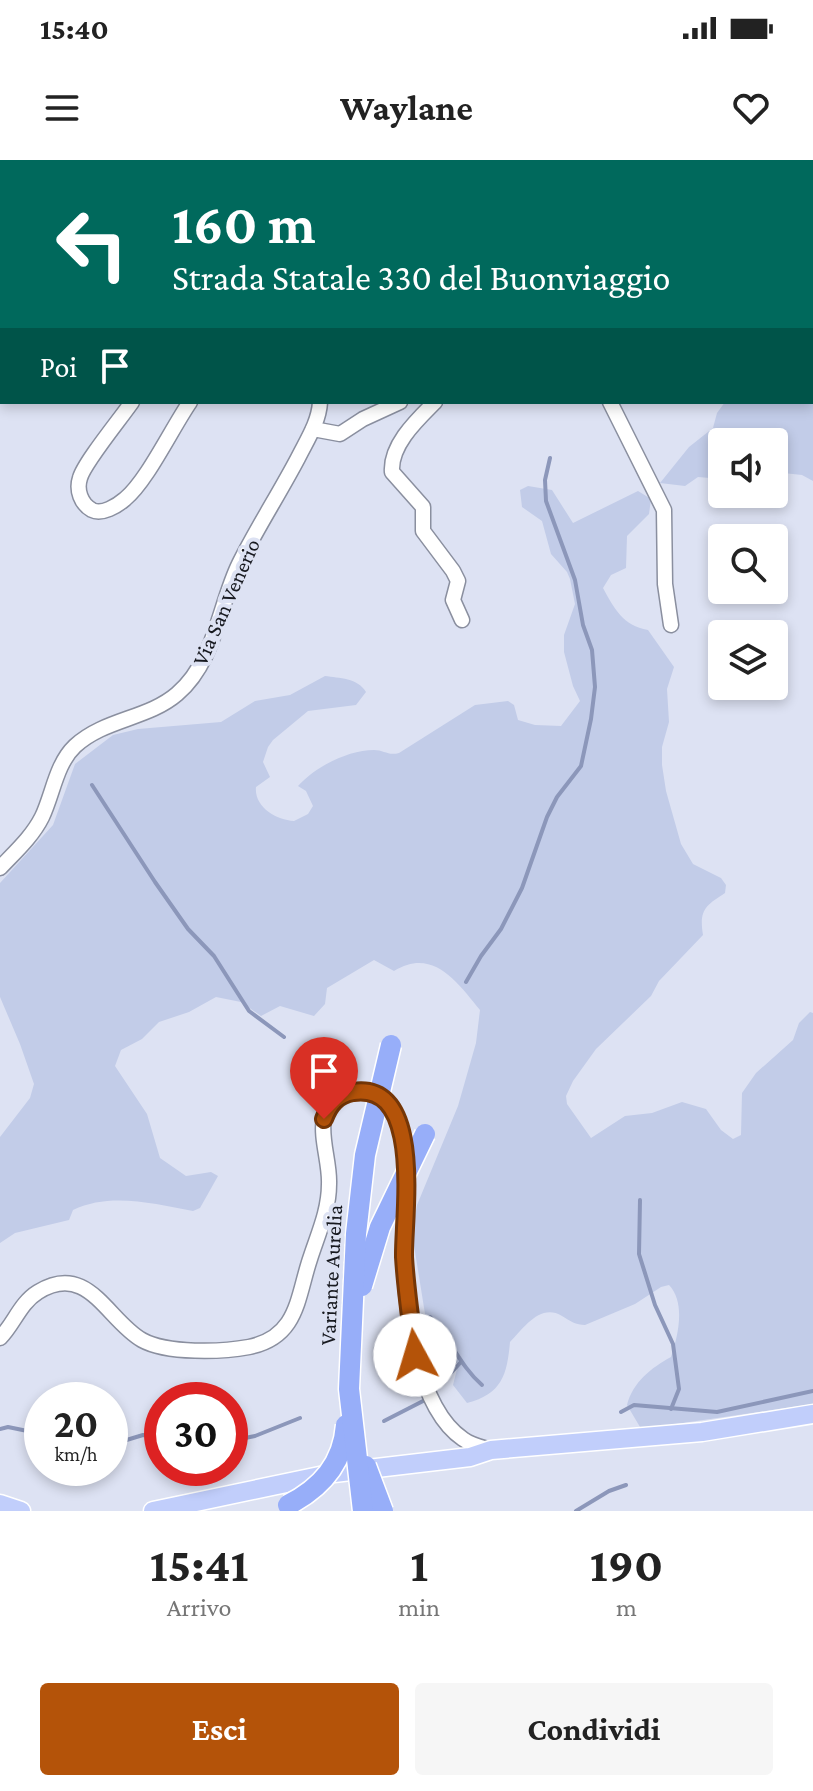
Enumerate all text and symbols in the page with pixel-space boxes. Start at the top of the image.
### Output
text: 15:40 [40,12,109,45]
icon: menu [40,86,84,130]
icon: heart [729,86,773,130]
text: Waylane [340,88,473,128]
icon: left [40,192,144,296]
text: 160 m [172,193,316,255]
text: Strada Statale 330 del Buonviaggio [172,258,670,298]
icon: arrive [93,344,137,388]
text: Poi [40,350,77,383]
map controls [708,428,788,700]
button: sound [708,428,788,508]
button: search [708,524,788,604]
street label: Via San Venerio [187,535,265,669]
button: layers [708,620,788,700]
pin [290,1037,358,1119]
icon: arrive [302,1049,346,1093]
street label: Variante Aurelia [315,1204,347,1346]
position arrow [373,1313,457,1397]
speed limit sign: 30 [144,1382,248,1486]
text: 20 [54,1401,98,1446]
text: km/h [54,1443,98,1465]
text: 15:41 [150,1538,249,1591]
text: 1 [410,1538,428,1591]
text: 190 [590,1538,663,1591]
text: Arrivo [167,1593,232,1622]
text: min [398,1593,440,1622]
text: m [616,1593,637,1622]
button: Esci [40,1683,399,1775]
button: Condividi [415,1683,773,1775]

